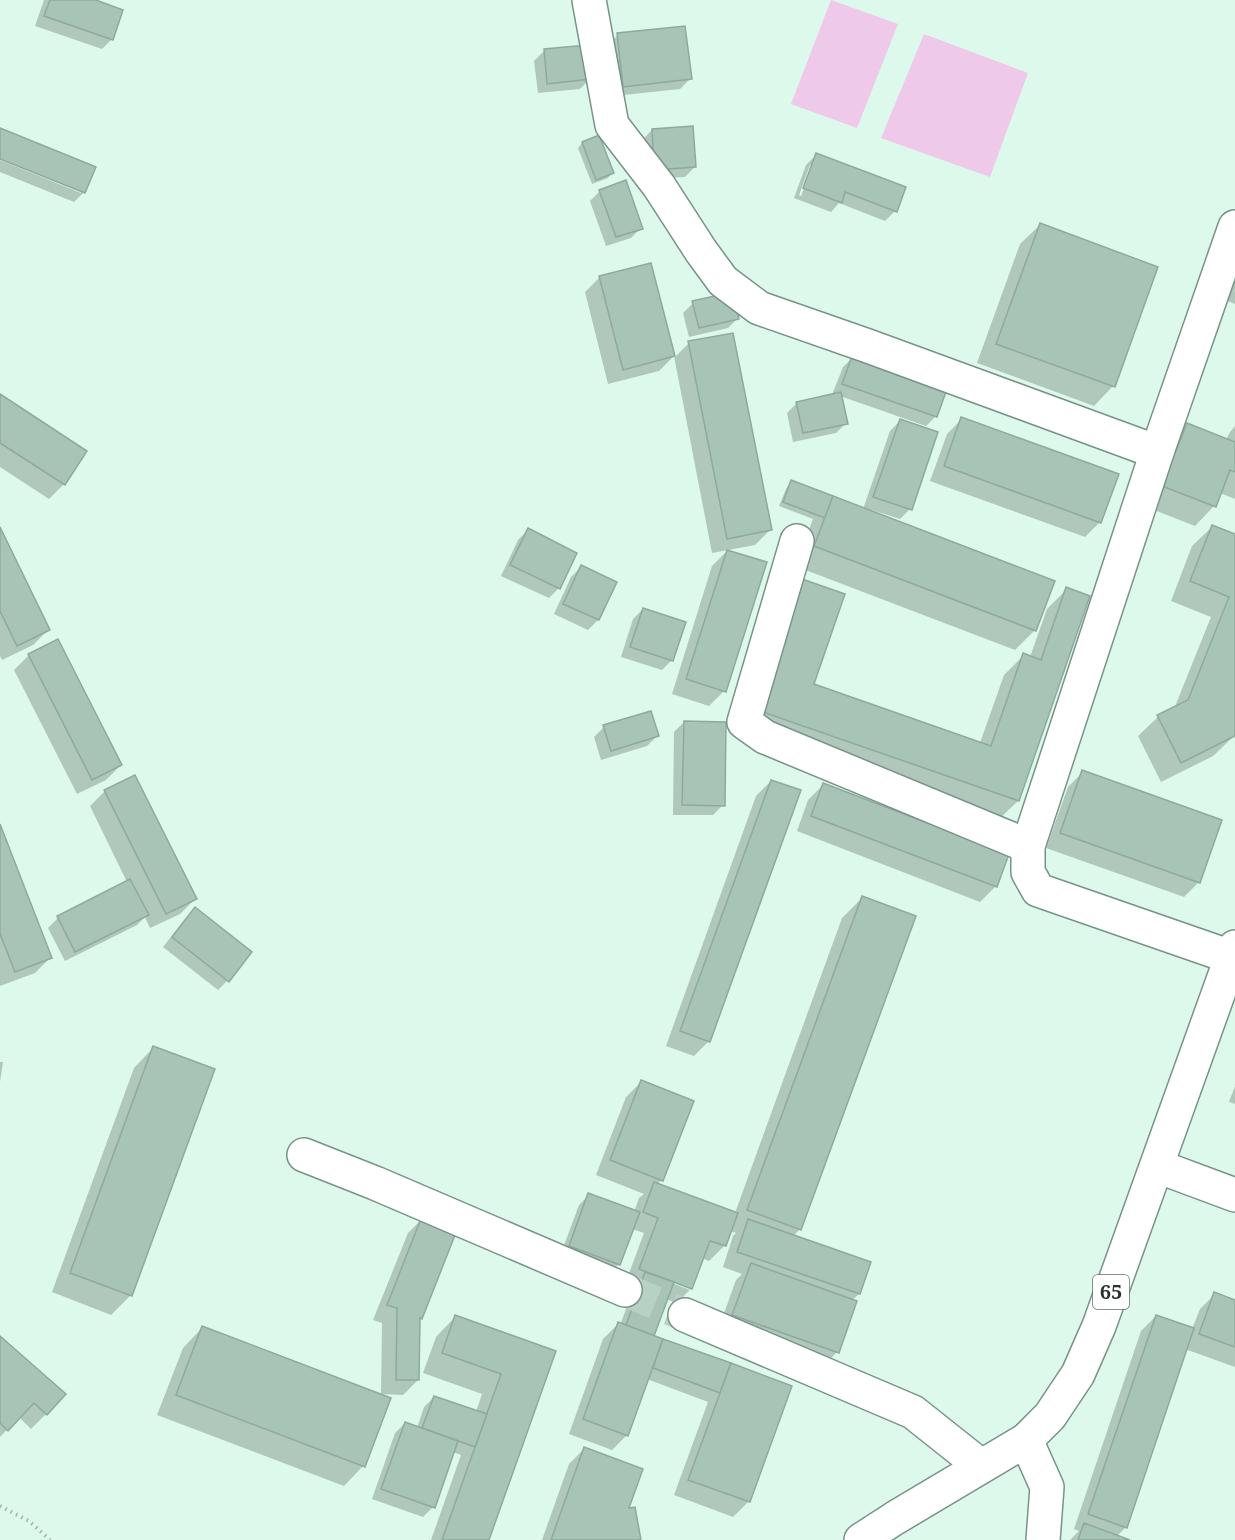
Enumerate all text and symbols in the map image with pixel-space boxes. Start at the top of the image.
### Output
road number: 65 [1093,1275,1129,1309]

